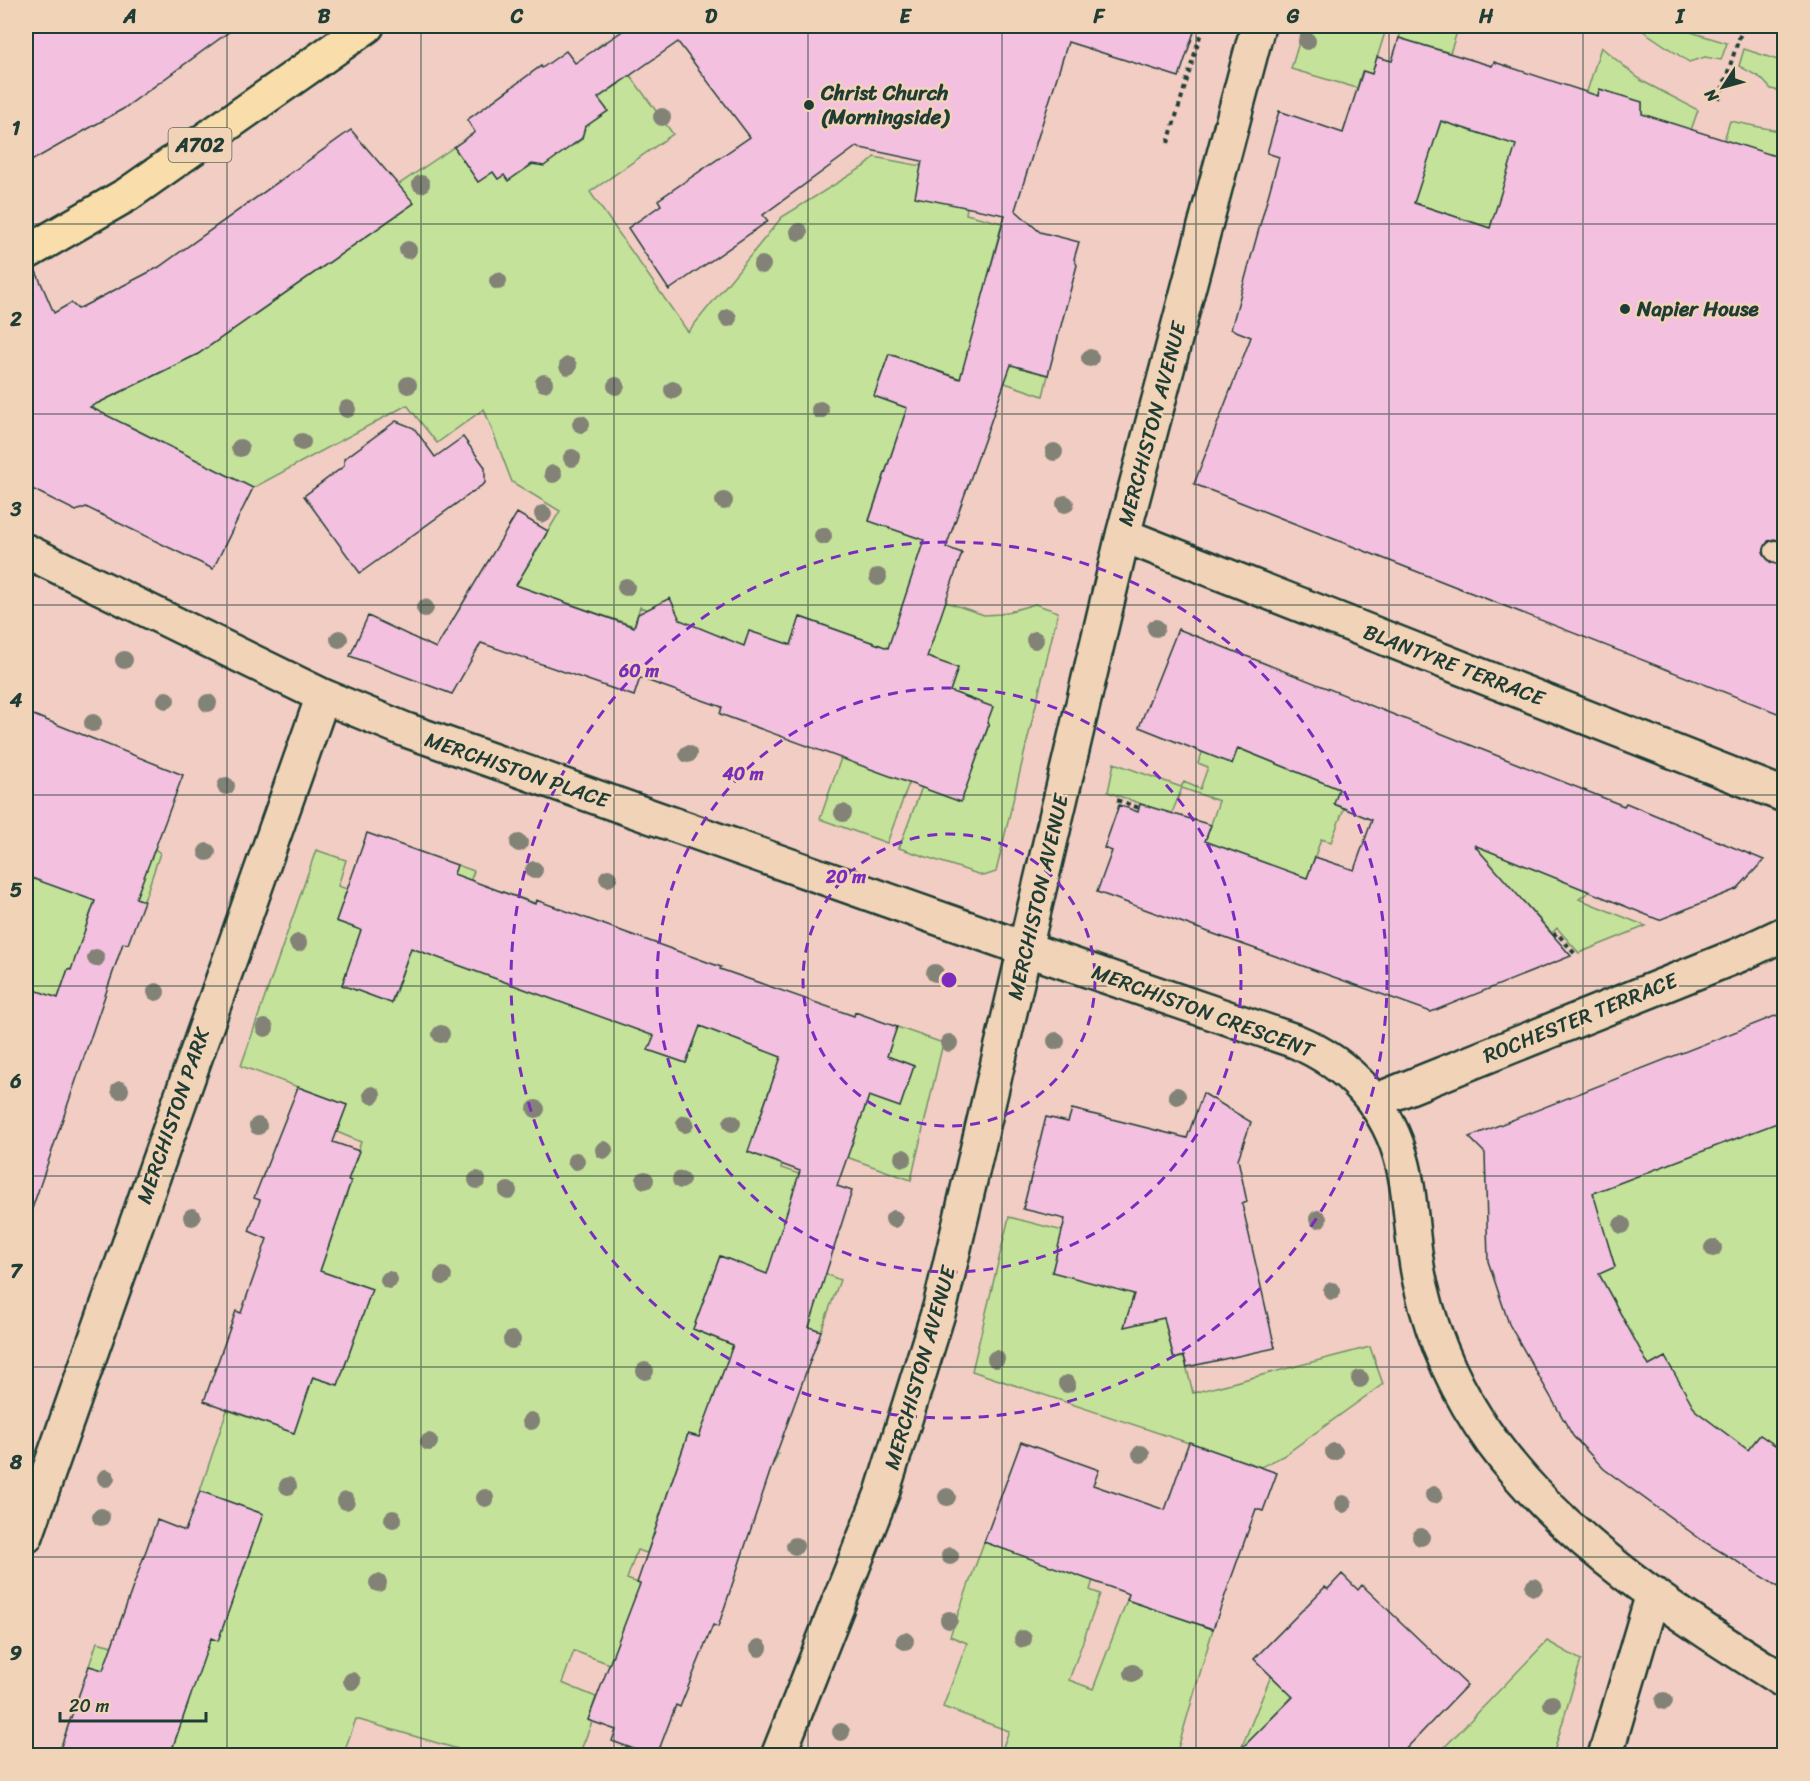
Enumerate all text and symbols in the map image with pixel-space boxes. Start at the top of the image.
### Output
text: A [122,0,137,34]
text: B [318,0,331,34]
text: C [510,0,524,34]
text: D [705,0,718,34]
text: E [899,0,912,34]
text: F [1093,0,1106,34]
text: G [1286,0,1300,34]
text: H [1478,0,1494,34]
text: I [1675,0,1686,34]
north arrow [1693,57,1753,117]
place label: Christ Church (Morningside) [820,74,950,136]
text: N [1696,82,1727,109]
marker: Christ Church (Morningside) [802,98,816,112]
text: 1 [12,111,21,146]
road number: A702 [168,128,232,162]
place label: Napier House [1636,290,1760,328]
text: 2 [9,302,22,337]
marker: Napier House [1618,302,1632,316]
street label: MERCHISTON AVENUE [1106,316,1198,530]
text: 3 [10,492,22,527]
street label: BLANTYRE TERRACE [1358,613,1551,718]
text: 60 m [618,655,659,687]
text: 4 [9,683,23,718]
street label: MERCHISTON PLACE [419,721,616,820]
text: 40 m [721,758,764,790]
street label: MERCHISTON AVENUE [996,789,1080,1004]
text: 20 m [825,861,866,893]
text: 5 [10,873,22,908]
street label: MERCHISTON CRESCENT [1086,953,1321,1069]
street label: ROCHESTER TERRACE [1477,961,1684,1074]
centre of rings [939,970,959,990]
street label: MERCHISTON PARK [125,1022,221,1209]
text: 6 [9,1064,22,1099]
text: 7 [10,1254,23,1289]
street label: MERCHISTON AVENUE [873,1260,968,1474]
text: 8 [9,1445,23,1480]
text: 9 [10,1636,22,1671]
scale bar [60,1685,206,1723]
text: 20 m [69,1690,109,1722]

